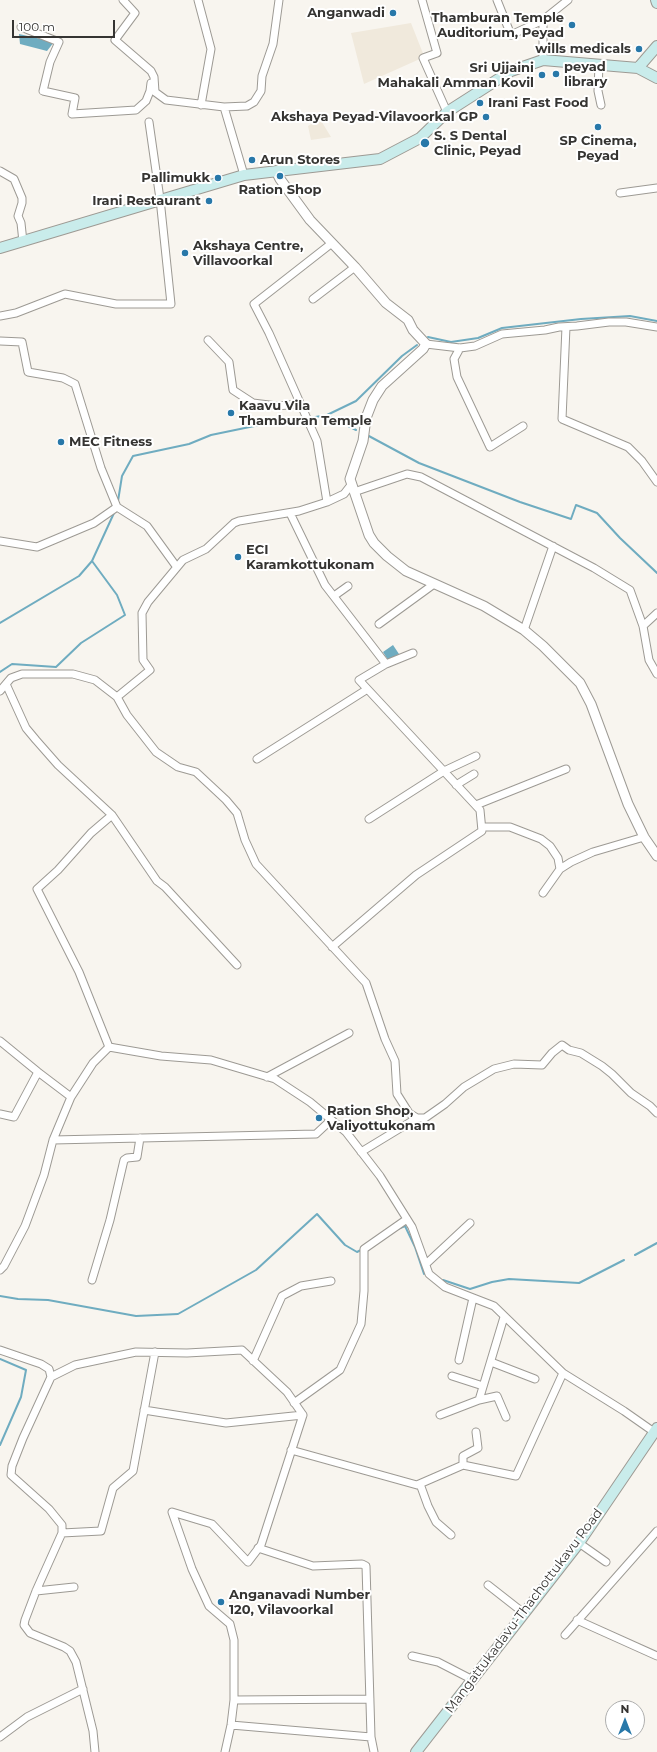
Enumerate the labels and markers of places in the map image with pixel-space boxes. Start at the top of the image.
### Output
place label: Anganwadi [307,5,385,21]
marker: Anganwadi [388,8,398,18]
place label: Thamburan Temple Auditorium, Peyad [431,10,564,41]
marker: Thamburan Temple Auditorium, Peyad [567,20,577,30]
place label: wills medicals [535,41,631,57]
marker: wills medicals [634,44,644,54]
place label: peyad library [564,59,607,90]
place label: Sri Ujjaini Mahakali Amman Kovil [377,60,534,91]
marker: peyad library [551,69,561,79]
marker: Sri Ujjaini Mahakali Amman Kovil [537,70,547,80]
place label: Irani Fast Food [488,95,588,111]
marker: Irani Fast Food [475,98,485,108]
place label: Akshaya Peyad-Vilavoorkal GP [271,109,478,125]
marker: Akshaya Peyad-Vilavoorkal GP [481,112,491,122]
marker: SP Cinema, Peyad [593,122,603,132]
place label: S. S Dental Clinic, Peyad [434,128,521,159]
place label: SP Cinema, Peyad [559,133,637,164]
marker: S. S Dental Clinic, Peyad [419,137,431,149]
place label: Arun Stores [260,152,340,168]
marker: Arun Stores [247,155,257,165]
place label: Pallimukk [141,170,210,186]
marker: Ration Shop [275,171,285,181]
marker: Pallimukk [213,173,223,183]
place label: Ration Shop [238,182,322,198]
place label: Irani Restaurant [92,193,201,209]
marker: Irani Restaurant [204,196,214,206]
place label: Akshaya Centre, Villavoorkal [193,238,303,269]
marker: Akshaya Centre, Villavoorkal [180,248,190,258]
place label: Kaavu Vila Thamburan Temple [239,398,372,429]
marker: Kaavu Vila Thamburan Temple [226,408,236,418]
place label: MEC Fitness [69,434,152,450]
marker: MEC Fitness [56,437,66,447]
place label: ECI Karamkottukonam [246,542,374,573]
marker: ECI Karamkottukonam [233,552,243,562]
place label: Ration Shop, Valiyottukonam [327,1103,435,1134]
marker: Ration Shop, Valiyottukonam [314,1113,324,1123]
place label: Anganavadi Number 120, Vilavoorkal [229,1587,370,1618]
marker: Anganavadi Number 120, Vilavoorkal [216,1597,226,1607]

